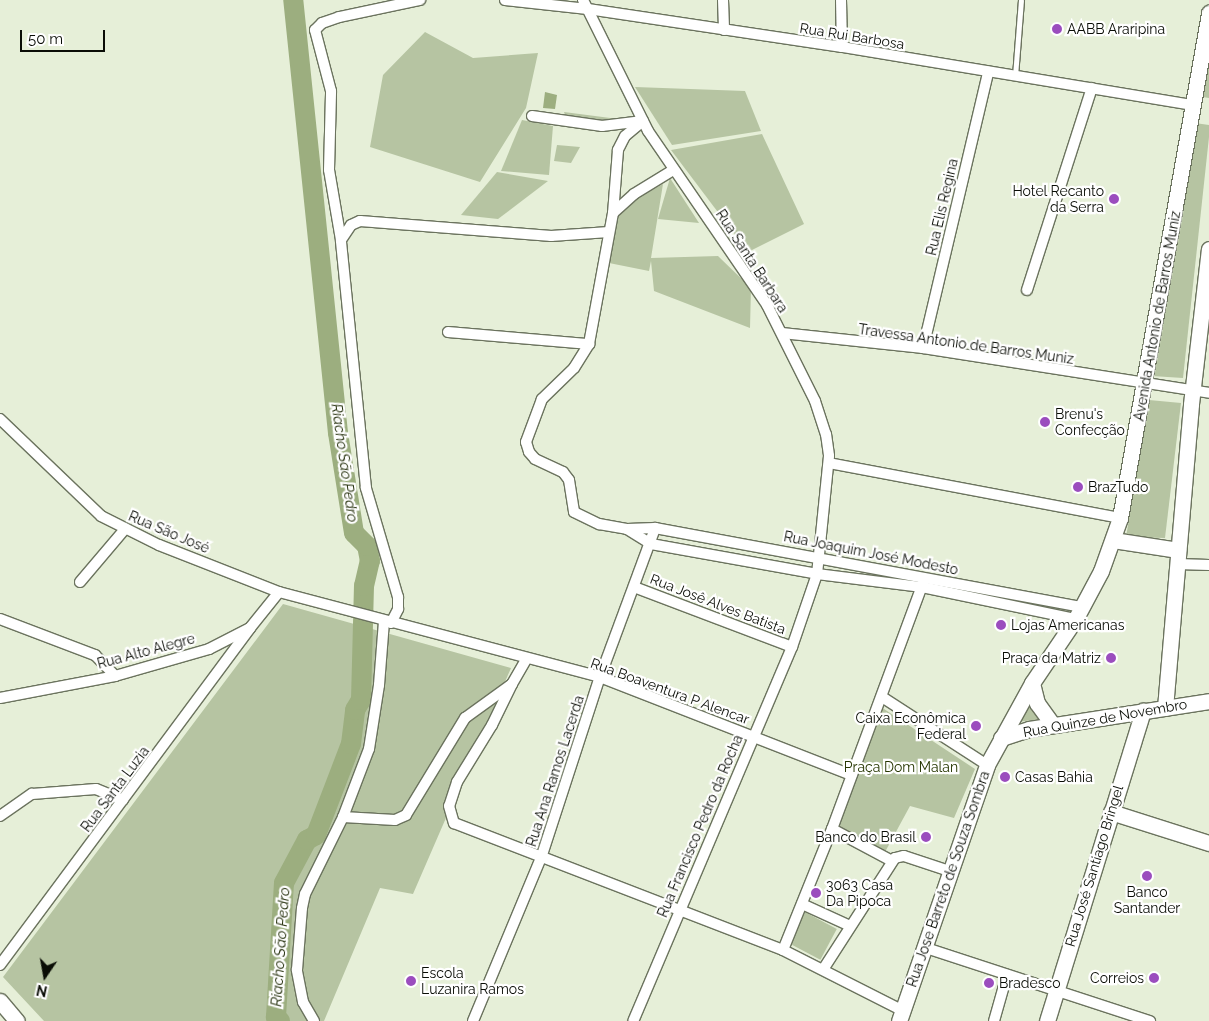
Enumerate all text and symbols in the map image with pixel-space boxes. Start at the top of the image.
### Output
street label: Rua Rui Barbosa [798,19,906,53]
scale bar [22,20,108,52]
place label: AABB Araripina [1067,21,1166,37]
marker: AABB Araripina [1051,23,1063,35]
text: 50 m [28,30,63,48]
street label: Rua Elis Regina [923,157,961,257]
place label: Hotel Recanto da Serra [1012,183,1104,216]
marker: Hotel Recanto da Serra [1108,193,1120,205]
street label: Rua Santa Barbara [712,206,792,316]
street label: Avenida Antonio de Barros Muniz [1130,209,1184,423]
street label: Travessa Antonio de Barros Muniz [857,321,1075,367]
water label: Riacho São Pedro [327,403,361,523]
place label: Brenu's Confecção [1055,406,1125,438]
marker: Brenu's Confecção [1039,416,1051,428]
place label: BrazTudo [1088,479,1148,495]
marker: BrazTudo [1072,481,1084,493]
street label: Rua São José [126,507,212,557]
street label: Rua Joaquim José Modesto [782,528,960,578]
street label: Rua Josê Alves Batista [648,570,788,638]
place label: Lojas Americanas [1011,617,1125,633]
marker: Lojas Americanas [995,619,1007,631]
street label: Rua Alto Alegre [95,630,197,672]
place label: Praça da Matriz [1002,650,1101,666]
marker: Praça da Matriz [1105,652,1117,664]
street label: Rua Boaventura P Alencar [588,654,752,728]
street label: Rua Ana Ramos Lacerda [523,693,587,849]
street label: Rua Quinze de Novembro [1022,695,1188,741]
place label: Caixa Econômica Federal [856,710,966,742]
marker: Caixa Econômica Federal [970,720,982,732]
street label: Rua Francisco Pedro da Rocha [654,732,746,920]
street label: Rua Santa Luzia [77,743,153,835]
park label: Praça Dom Malan [844,759,958,775]
street label: Rua Jose Barreto de Souza Sombra [903,769,993,989]
place label: Casas Bahia [1015,769,1093,785]
marker: Casas Bahia [999,771,1011,783]
street label: Rua José Santiago Bringel [1061,783,1127,949]
place label: Banco do Brasil [815,829,916,845]
marker: Banco do Brasil [920,831,932,843]
marker: Banco Santander [1141,870,1153,882]
place label: 3063 Casa Da Pipoca [826,877,893,910]
place label: Banco Santander [1114,884,1180,916]
water label: Riacho São Pedro [268,887,294,1007]
marker: 3063 Casa Da Pipoca [810,887,822,899]
north arrow [20,951,70,1001]
place label: Escola Luzanira Ramos [421,965,524,998]
place label: Correios [1090,970,1144,986]
marker: Correios [1148,972,1160,984]
marker: Escola Luzanira Ramos [405,975,417,987]
place label: Bradesco [999,975,1060,991]
marker: Bradesco [983,977,995,989]
text: N [35,982,49,1000]

